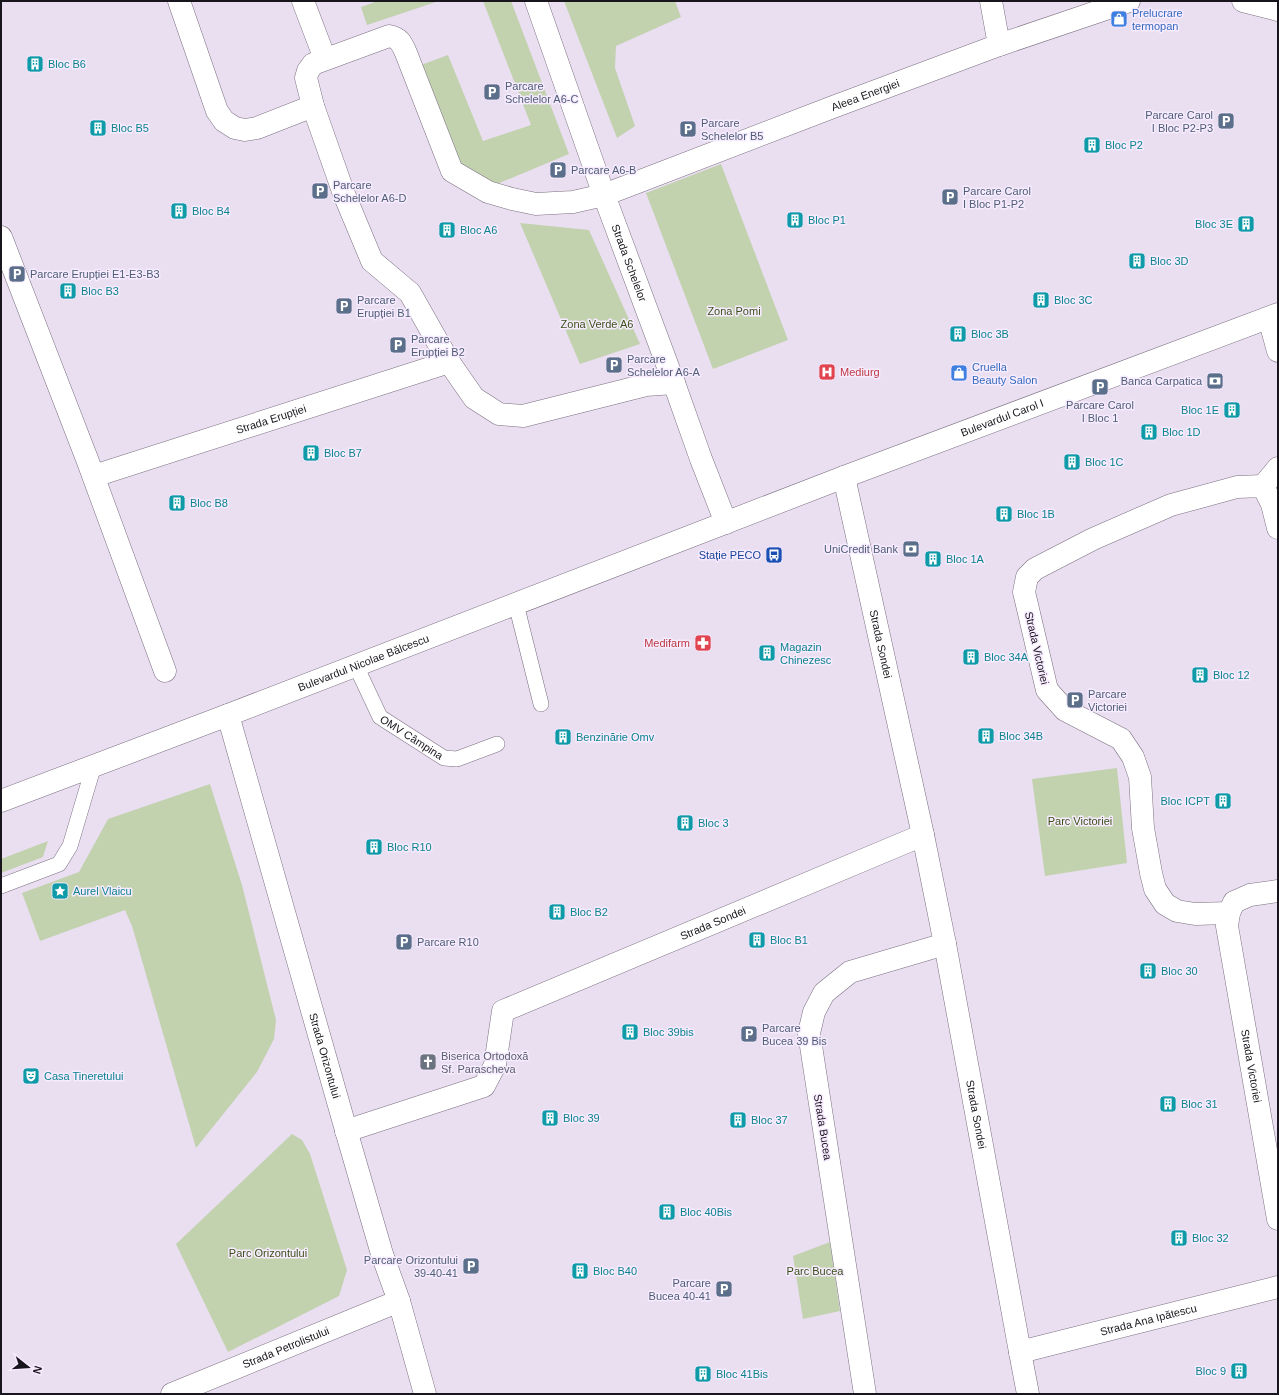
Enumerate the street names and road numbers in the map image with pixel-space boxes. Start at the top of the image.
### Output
street label: Aleea Energiei [830,77,901,113]
street label: Strada Schelelor [609,223,649,303]
street label: Bulevardul Carol I [959,397,1045,439]
street label: Strada Erupției [235,402,308,436]
street label: Strada Sondei [867,609,894,679]
street label: Strada Victoriei [1023,610,1051,686]
street label: Bulevardul Nicolae Bălcescu [296,632,431,693]
street label: OMV Câmpina [378,713,446,762]
street label: Strada Sondei [678,904,747,942]
street label: Strada Orizontului [307,1011,343,1100]
street label: Strada Victoriei [1239,1028,1264,1104]
street label: Strada Sondei [964,1079,989,1150]
street label: Strada Bucea [812,1093,834,1162]
street label: Strada Ana Ipătescu [1099,1302,1198,1338]
street label: Strada Petrolistului [241,1324,331,1370]

